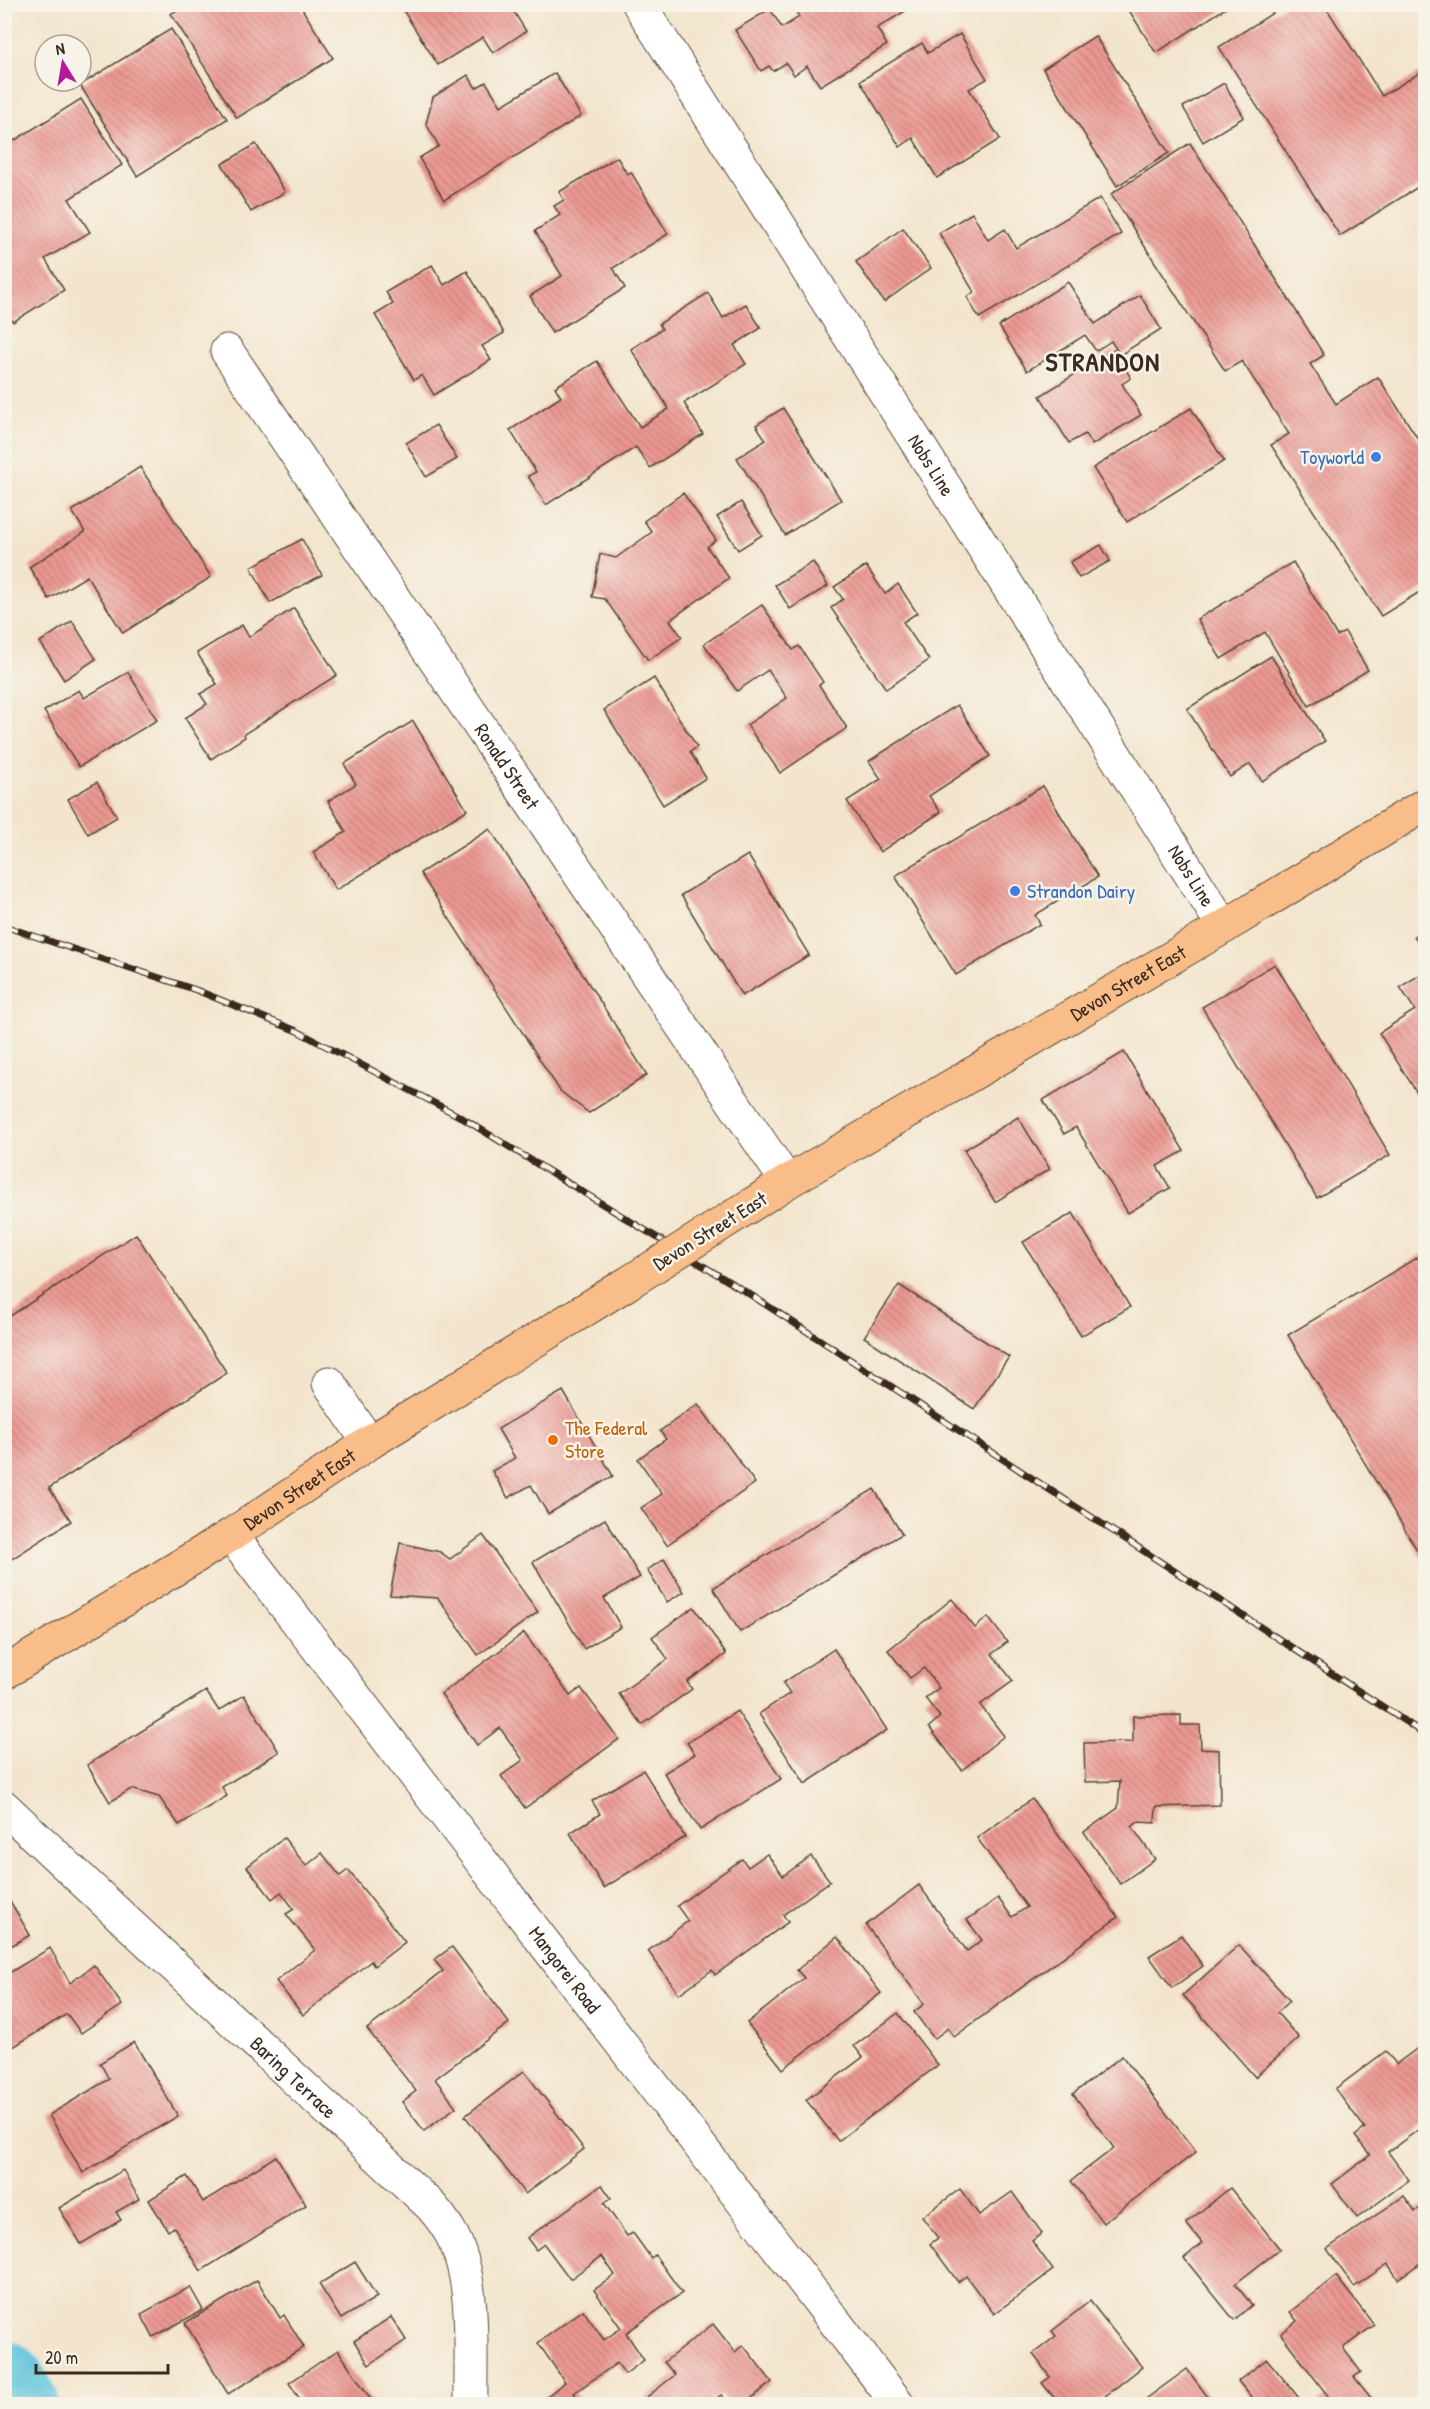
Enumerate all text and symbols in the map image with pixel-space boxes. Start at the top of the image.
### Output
north arrow [33,33,93,93]
text: N [54,37,67,60]
district label: STRANDON [1045,344,1161,379]
street label: Nobs Line [902,429,961,501]
place label: Toyworld [1300,443,1364,470]
marker: Toyworld [1369,450,1383,464]
street label: Ronald Street [469,718,547,815]
street label: Nobs Line [1162,839,1222,911]
place label: Strandon Dairy [1027,877,1135,904]
marker: Strandon Dairy [1008,884,1022,898]
street label: Devon Street East [1065,938,1192,1027]
street label: Devon Street East [648,1184,773,1276]
place label: The Federal Store [565,1414,648,1464]
marker: The Federal Store [546,1433,560,1447]
street label: Devon Street East [238,1441,362,1536]
street label: Mangorei Road [523,1920,607,2019]
street label: Baring Terrace [245,2030,343,2124]
scale bar [36,2337,168,2375]
text: 20 m [45,2345,78,2370]

